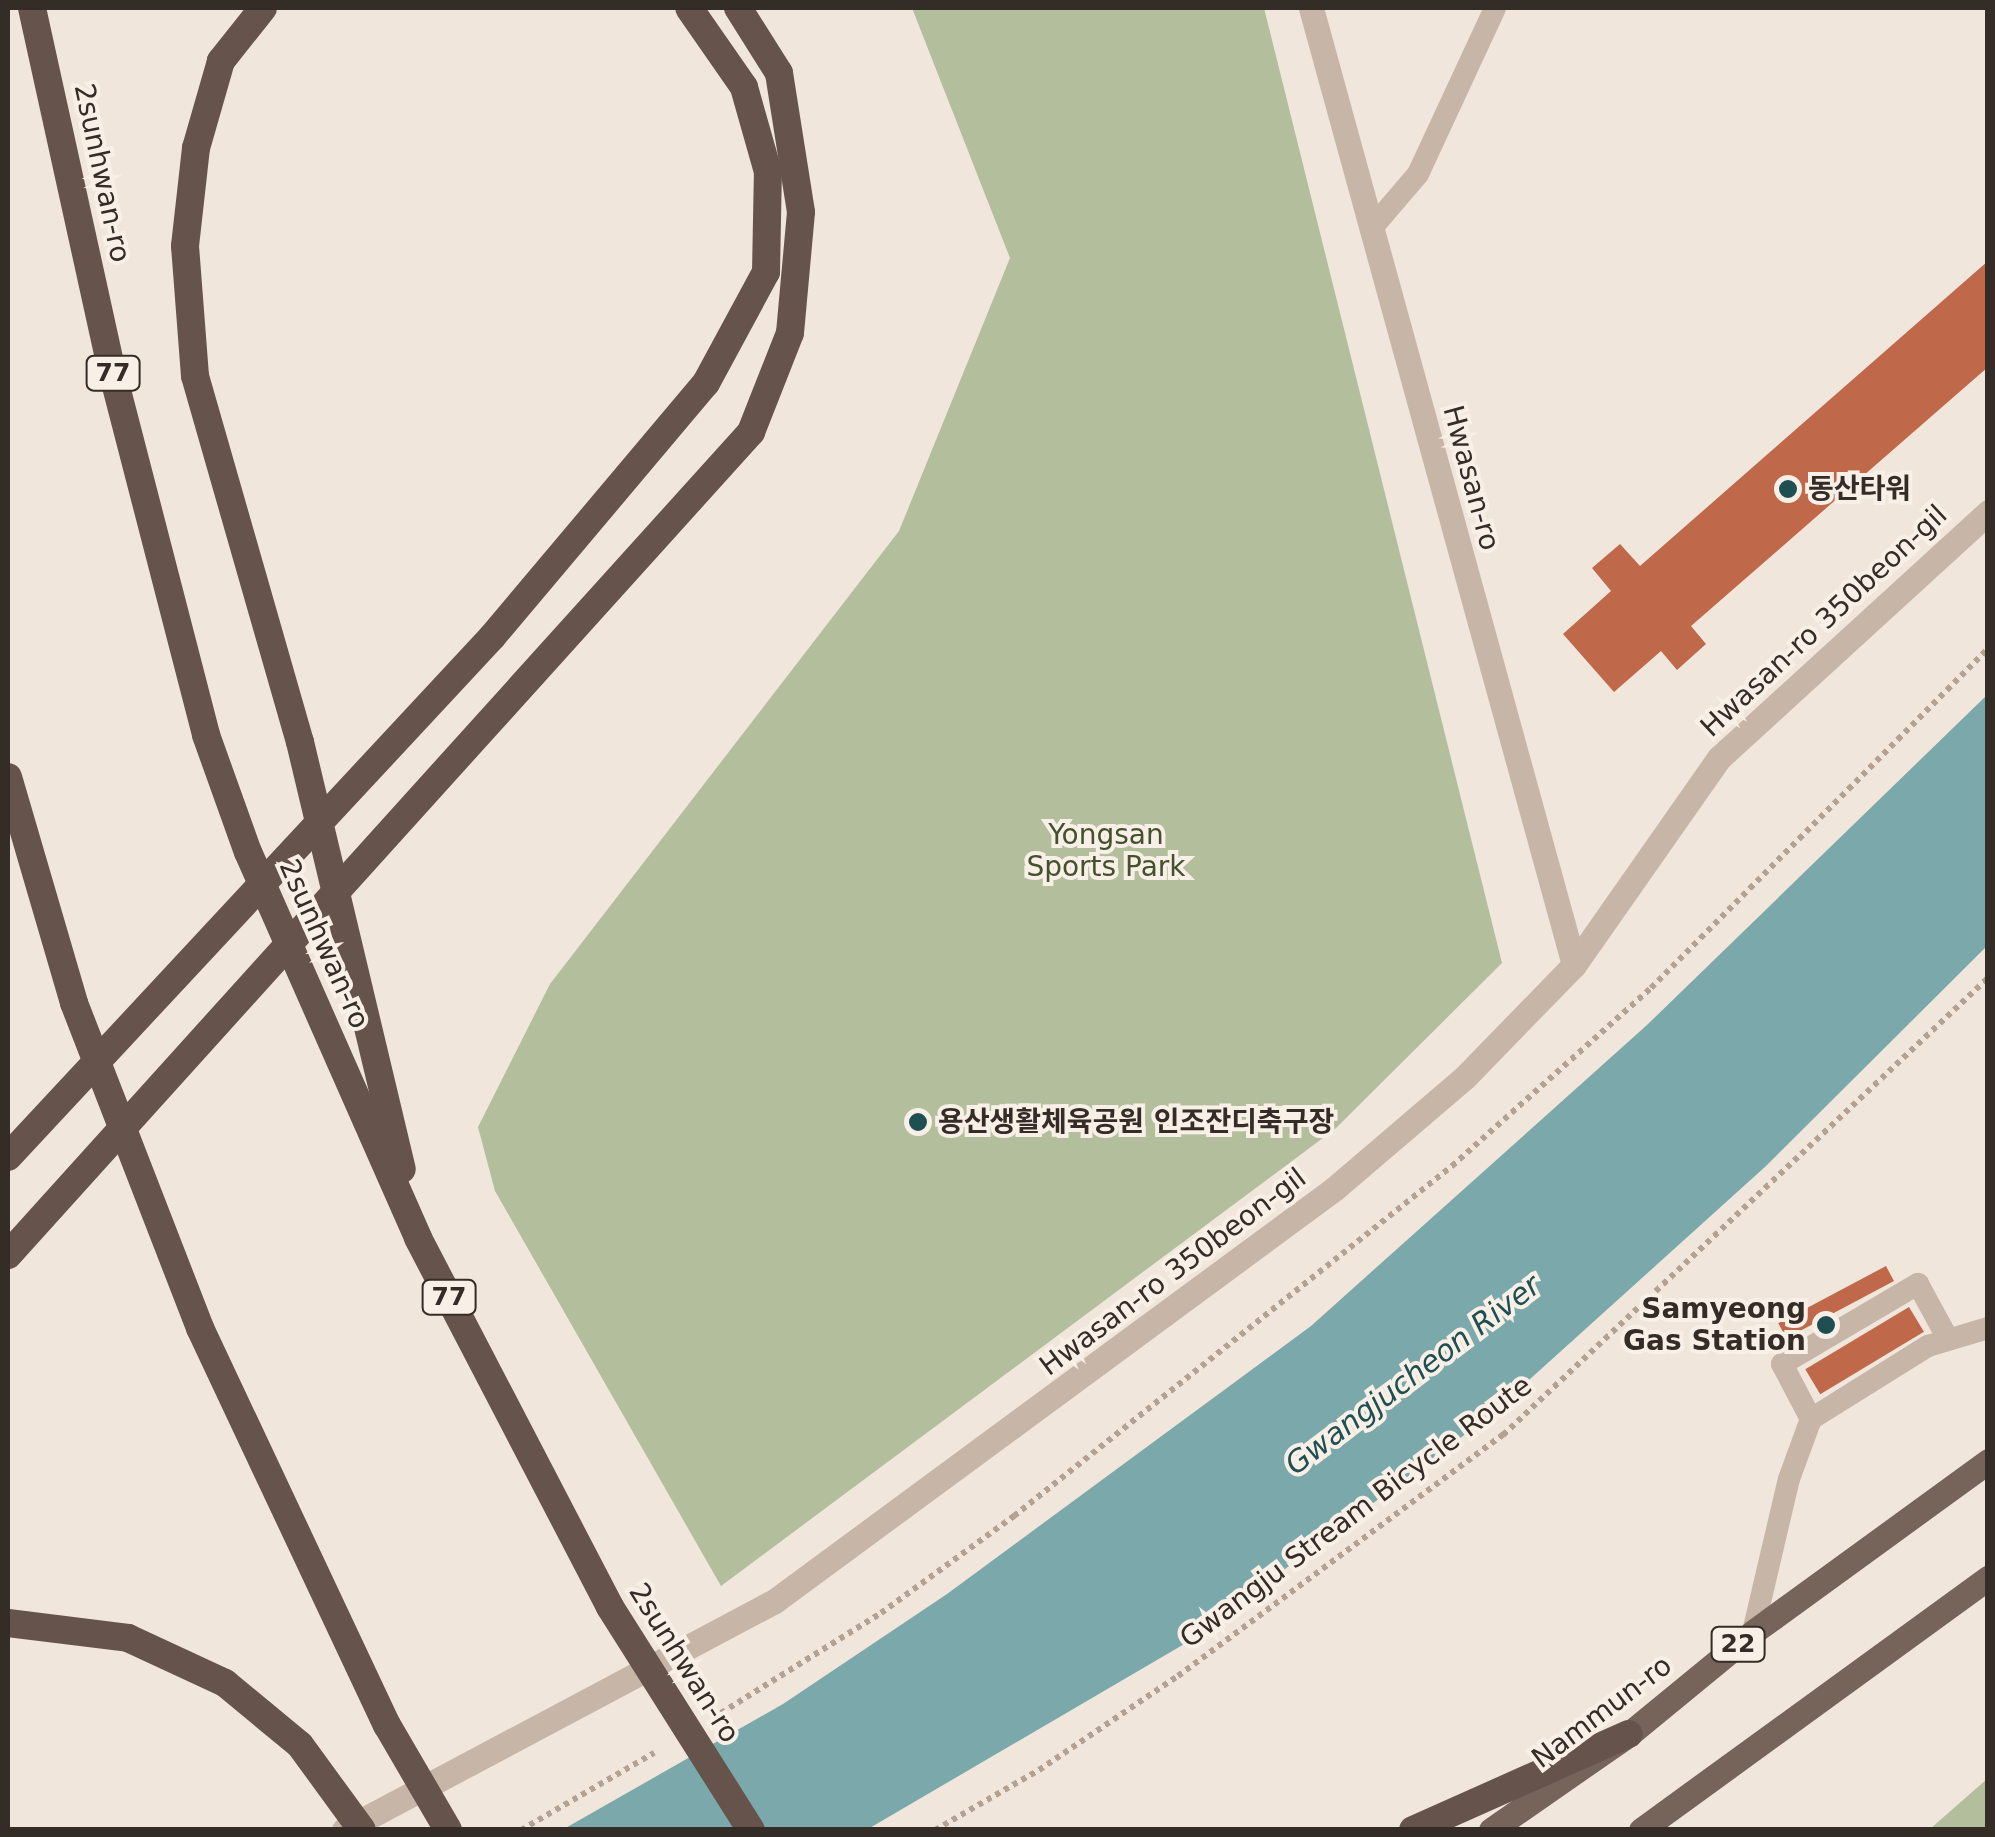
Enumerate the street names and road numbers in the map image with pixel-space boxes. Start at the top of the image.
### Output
street label: 2sunhwan-ro [67,81,137,265]
road number: 77 [86,353,140,393]
street label: Hwasan-ro [1436,402,1506,554]
street label: Hwasan-ro 350beon-gil [1694,498,1954,744]
street label: 2sunhwan-ro [272,854,376,1034]
street label: Hwasan-ro 350beon-gil [1033,1161,1313,1383]
road number: 77 [422,1277,476,1317]
street label: Gwangju Stream Bicycle Route [1174,1369,1538,1655]
street label: 2sunhwan-ro [622,1577,746,1749]
road number: 22 [1710,1624,1766,1664]
street label: Nammun-ro [1525,1649,1679,1775]

